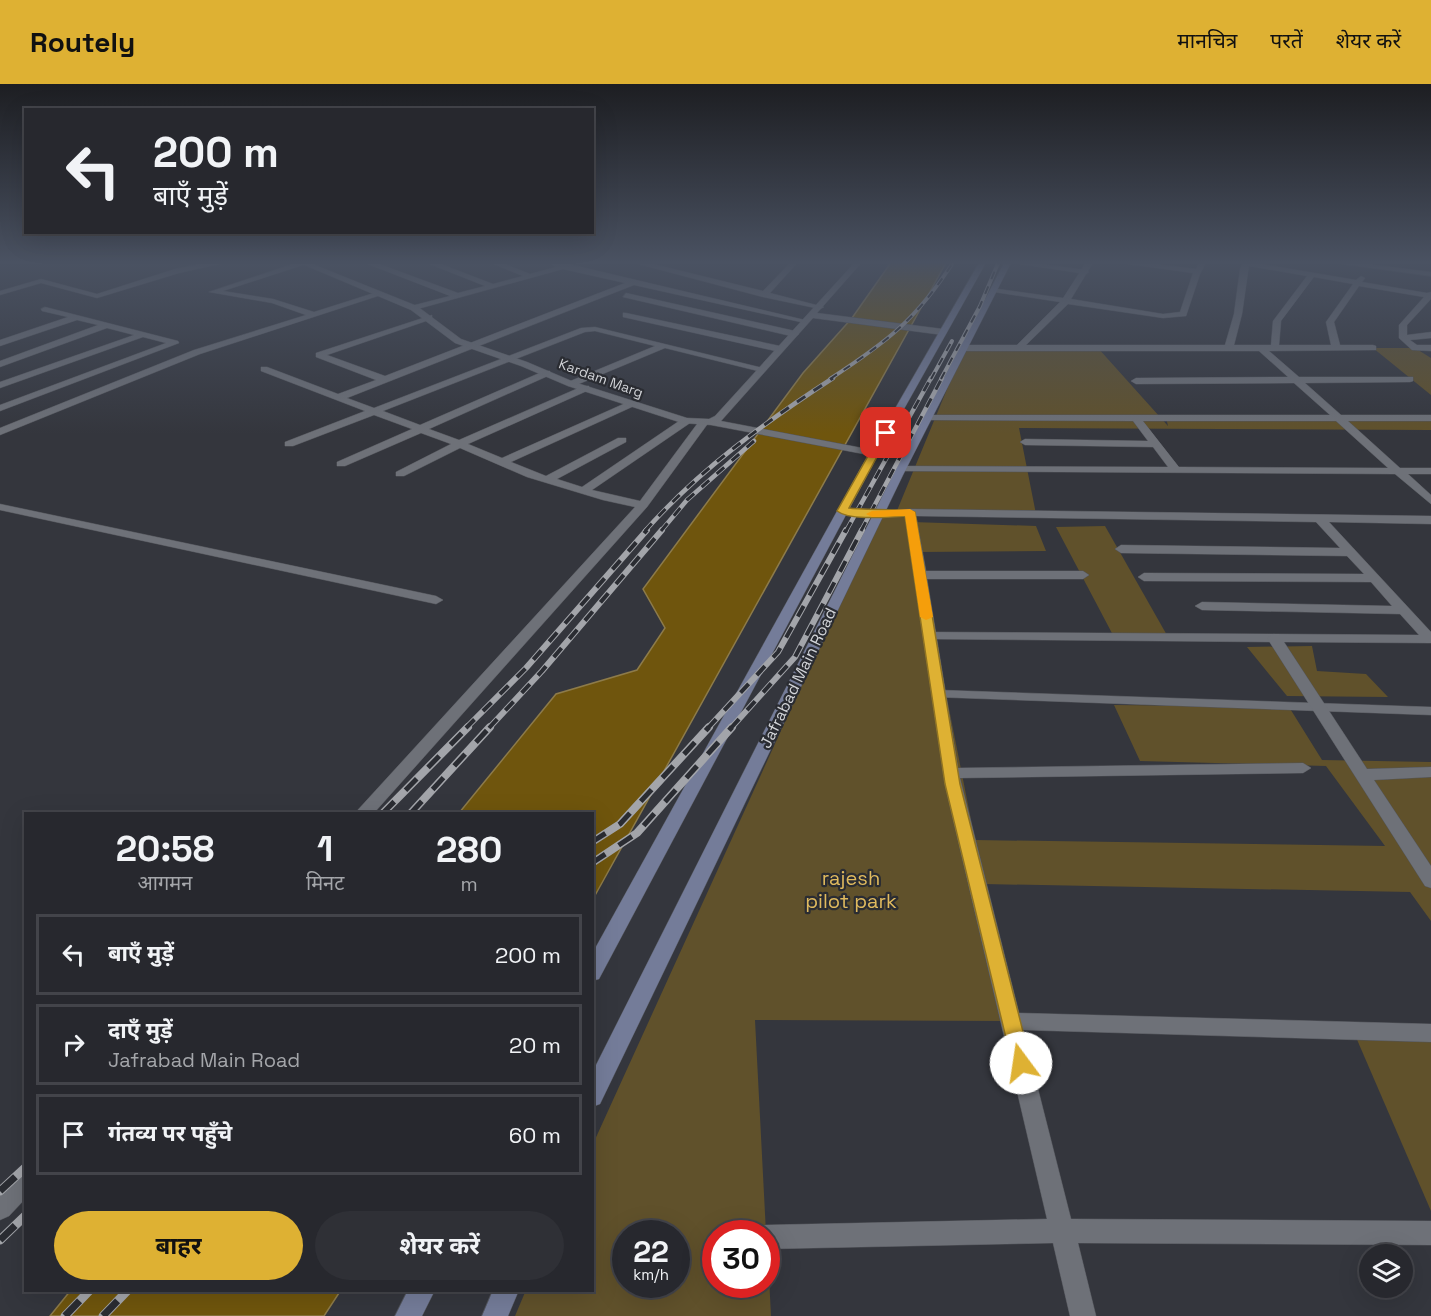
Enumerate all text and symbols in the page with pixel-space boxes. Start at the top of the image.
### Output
text: Routely [30,24,135,60]
text: मानचित्र [1177,27,1237,54]
text: परतें [1270,27,1303,54]
text: शेयर करें [1336,27,1401,54]
text: 200 m [153,126,279,179]
icon: left [54,132,132,210]
text: बाएँ मुड़ें [153,178,228,213]
street label: Kardam Marg [556,354,646,402]
pin [860,407,911,458]
icon: arrive [869,416,902,449]
street label: Jafrabad Main Road [755,604,841,752]
text: 20:58 [116,826,214,872]
text: 1 [317,826,333,872]
text: 280 [436,827,502,873]
park label: rajesh pilot park [805,865,897,914]
text: आगमन [138,870,192,896]
text: मिनट [306,870,344,896]
text: m [461,871,478,897]
icon: left [57,938,90,971]
text: बाएँ मुड़ें [108,939,174,967]
text: 200 m [495,941,561,969]
text: दाएँ मुड़ें [108,1016,173,1044]
icon: right [57,1028,90,1061]
text: 20 m [509,1031,561,1059]
position arrow [989,1031,1053,1095]
text: Jafrabad Main Road [108,1047,300,1073]
icon: arrive [57,1118,90,1151]
text: गंतव्य पर पहुँचे [108,1119,232,1147]
text: 60 m [509,1121,561,1149]
button: बाहर [54,1211,303,1280]
button: शेयर करें [315,1211,564,1280]
speed limit sign: 30 [702,1220,780,1298]
text: 22 [633,1232,669,1271]
map controls [1359,1244,1413,1298]
button: layers [1359,1244,1413,1298]
text: km/h [633,1265,669,1284]

